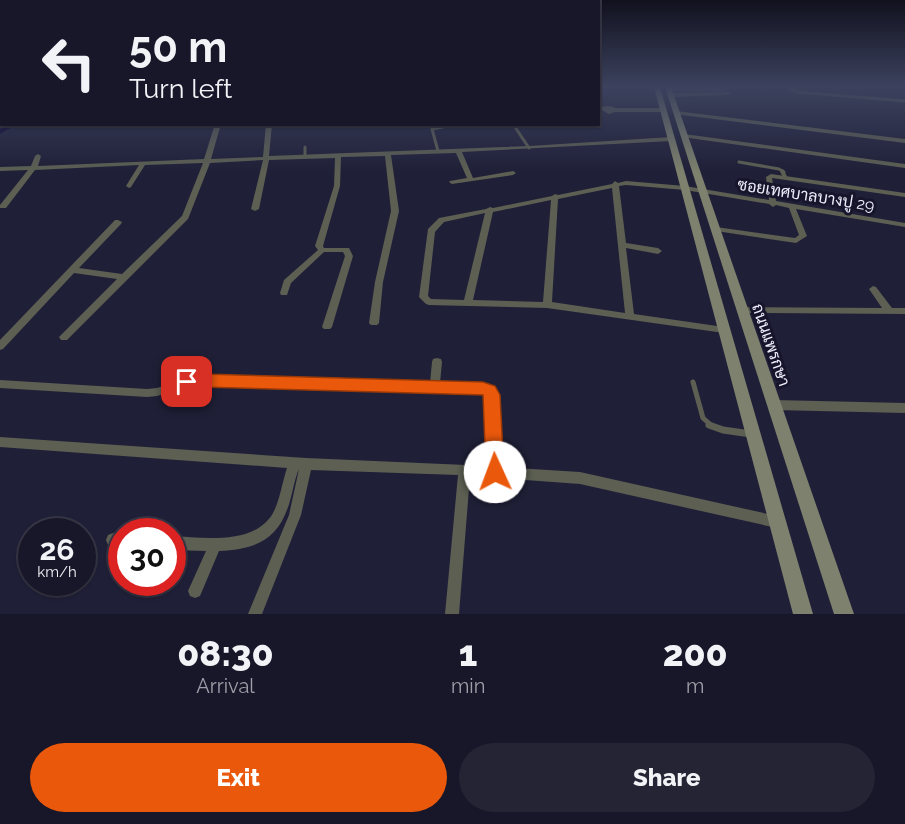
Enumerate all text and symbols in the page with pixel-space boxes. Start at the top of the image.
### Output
text: 50 m [129,23,227,72]
icon: left [30,24,108,102]
text: Turn left [129,73,232,104]
street label: ซอยเทศบาลบางปู 29 [736,175,876,217]
street label: ถนนแพรกษา [748,301,794,389]
pin [161,356,212,407]
icon: arrive [170,365,203,398]
position arrow [463,440,527,504]
speed limit sign: 30 [108,518,186,596]
text: 26 [39,532,75,567]
text: km/h [37,563,77,581]
text: 08:30 [177,632,274,674]
text: 1 [459,632,477,674]
text: 200 [663,632,728,674]
text: Arrival [196,674,255,698]
text: min [451,674,485,698]
text: m [686,674,704,698]
button: Exit [30,743,447,812]
button: Share [459,743,875,812]

